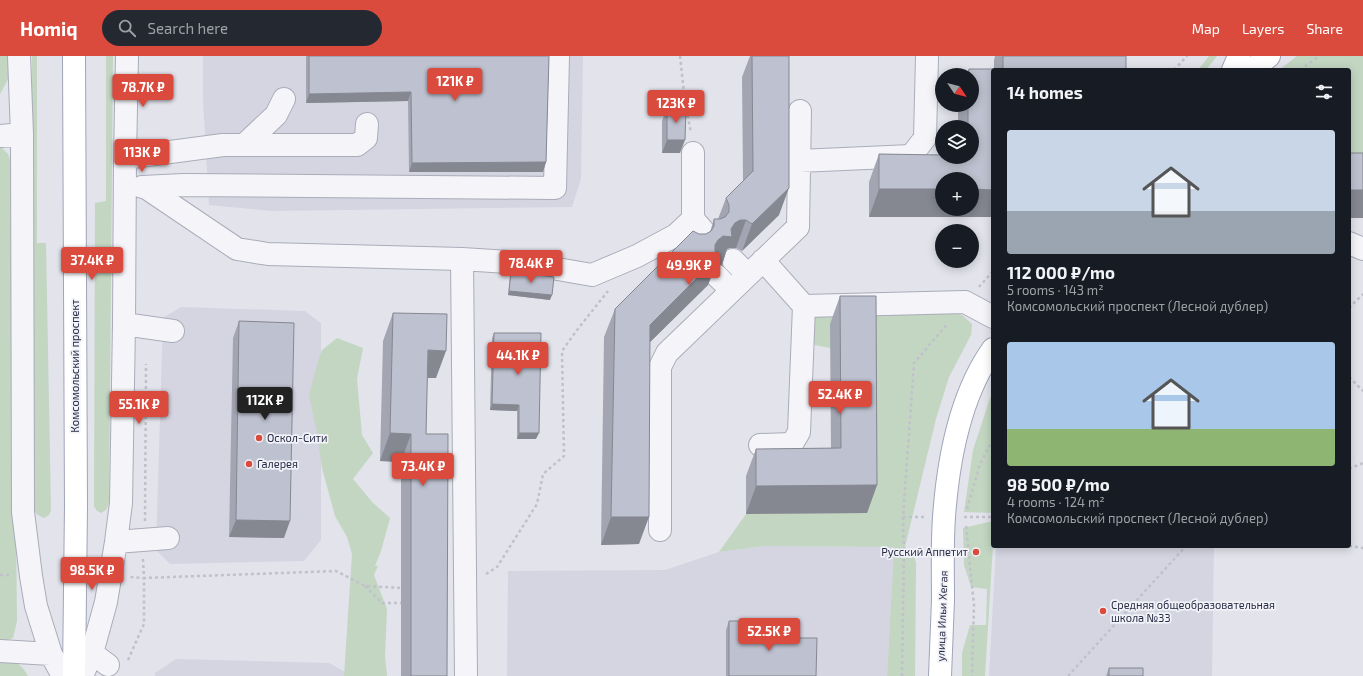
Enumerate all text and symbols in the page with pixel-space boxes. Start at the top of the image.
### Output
search box [102,10,382,46]
text: Homiq [20,17,78,40]
icon: search [116,17,138,39]
text: Search here [148,19,228,37]
text: Map [1192,20,1220,37]
text: Layers [1242,20,1284,37]
text: Share [1306,20,1343,37]
pin: 121K ₽ [422,68,488,102]
north arrow [935,68,979,112]
map controls [935,68,979,268]
text: 121K ₽ [436,73,474,89]
pin: 78.7K ₽ [106,74,180,108]
text: 78.7K ₽ [121,79,165,95]
icon: filters [1313,81,1335,103]
text: 14 homes [1007,82,1083,102]
pin: 123K ₽ [643,90,709,124]
text: 123K ₽ [656,95,696,111]
button: layers [935,120,979,164]
pin: 113K ₽ [109,139,175,173]
text: 113K ₽ [123,144,161,160]
icon: home [1135,156,1207,228]
button: + [935,172,979,216]
button: − [935,224,979,268]
pin: 37.4K ₽ [55,247,129,281]
pin: 78.4K ₽ [494,250,568,284]
text: 37.4K ₽ [70,252,114,268]
pin: 49.9K ₽ [652,252,726,286]
text: 78.4K ₽ [509,255,553,271]
text: 49.9K ₽ [666,257,712,273]
text: 112 000 ₽/mo [1007,262,1115,282]
text: 5 rooms · 143 m² [1007,282,1104,298]
text: Комсомольский проспект (Лесной дублер) [1007,298,1268,314]
street label: Комсомольский проспект [68,299,81,433]
pin: 44.1K ₽ [481,342,555,376]
text: 44.1K ₽ [496,347,540,363]
icon: home [1135,368,1207,440]
pin: 52.4K ₽ [803,381,877,415]
text: 52.4K ₽ [818,386,862,402]
pin: 112K ₽ [232,387,298,421]
pin: 55.1K ₽ [102,391,176,425]
text: 112K ₽ [246,392,284,408]
text: 55.1K ₽ [118,396,160,412]
place label: Оскол-Сити [267,431,327,444]
marker: Оскол-Сити [254,433,264,443]
pin: 73.4K ₽ [386,453,460,487]
place label: Галерея [257,457,298,470]
text: 73.4K ₽ [401,458,445,474]
marker: Галерея [244,459,254,469]
text: 98 500 ₽/mo [1007,474,1110,494]
text: 4 rooms · 124 m² [1007,494,1105,510]
text: Комсомольский проспект (Лесной дублер) [1007,510,1268,526]
place label: Русский Аппетит [881,545,969,559]
marker: Русский Аппетит [971,547,981,557]
pin: 98.5K ₽ [55,557,129,591]
text: 98.5K ₽ [70,562,114,578]
street label: улица Ильи Хегая [933,570,951,662]
place label: Средняя общеобразовательная школа №33 [1111,598,1275,624]
marker: Средняя общеобразовательная школа №33 [1098,606,1108,616]
pin: 52.5K ₽ [732,618,806,652]
text: 52.5K ₽ [747,623,791,639]

